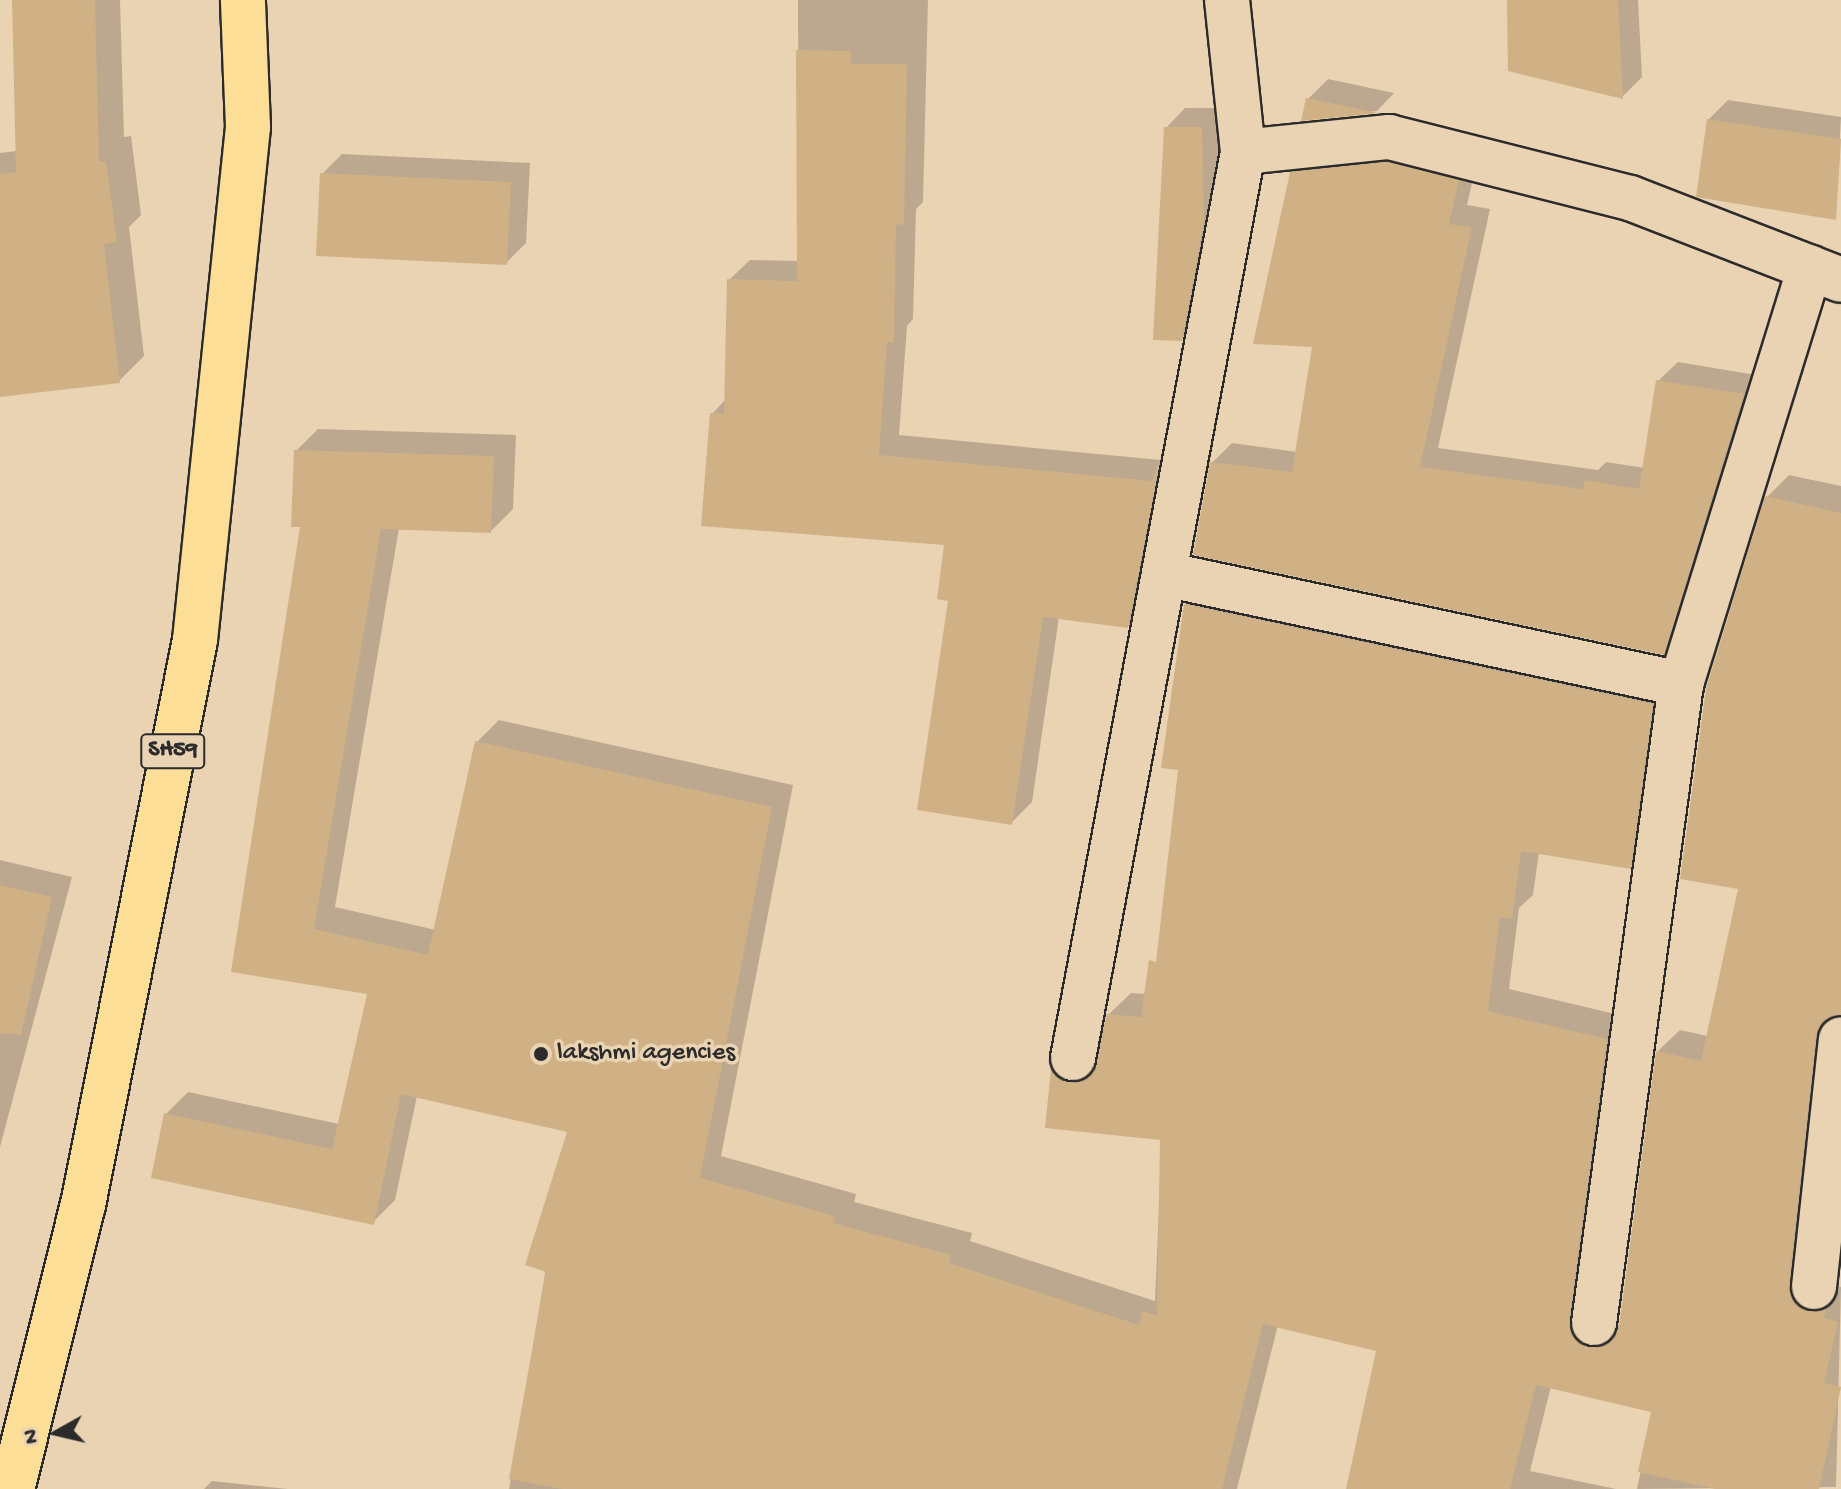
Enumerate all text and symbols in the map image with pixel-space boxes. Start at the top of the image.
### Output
road number: SH59 [139,731,207,771]
place label: lakshmi agencies [557,1038,735,1070]
marker: lakshmi agencies [532,1045,550,1063]
north arrow [16,1393,96,1473]
text: N [18,1427,46,1445]

